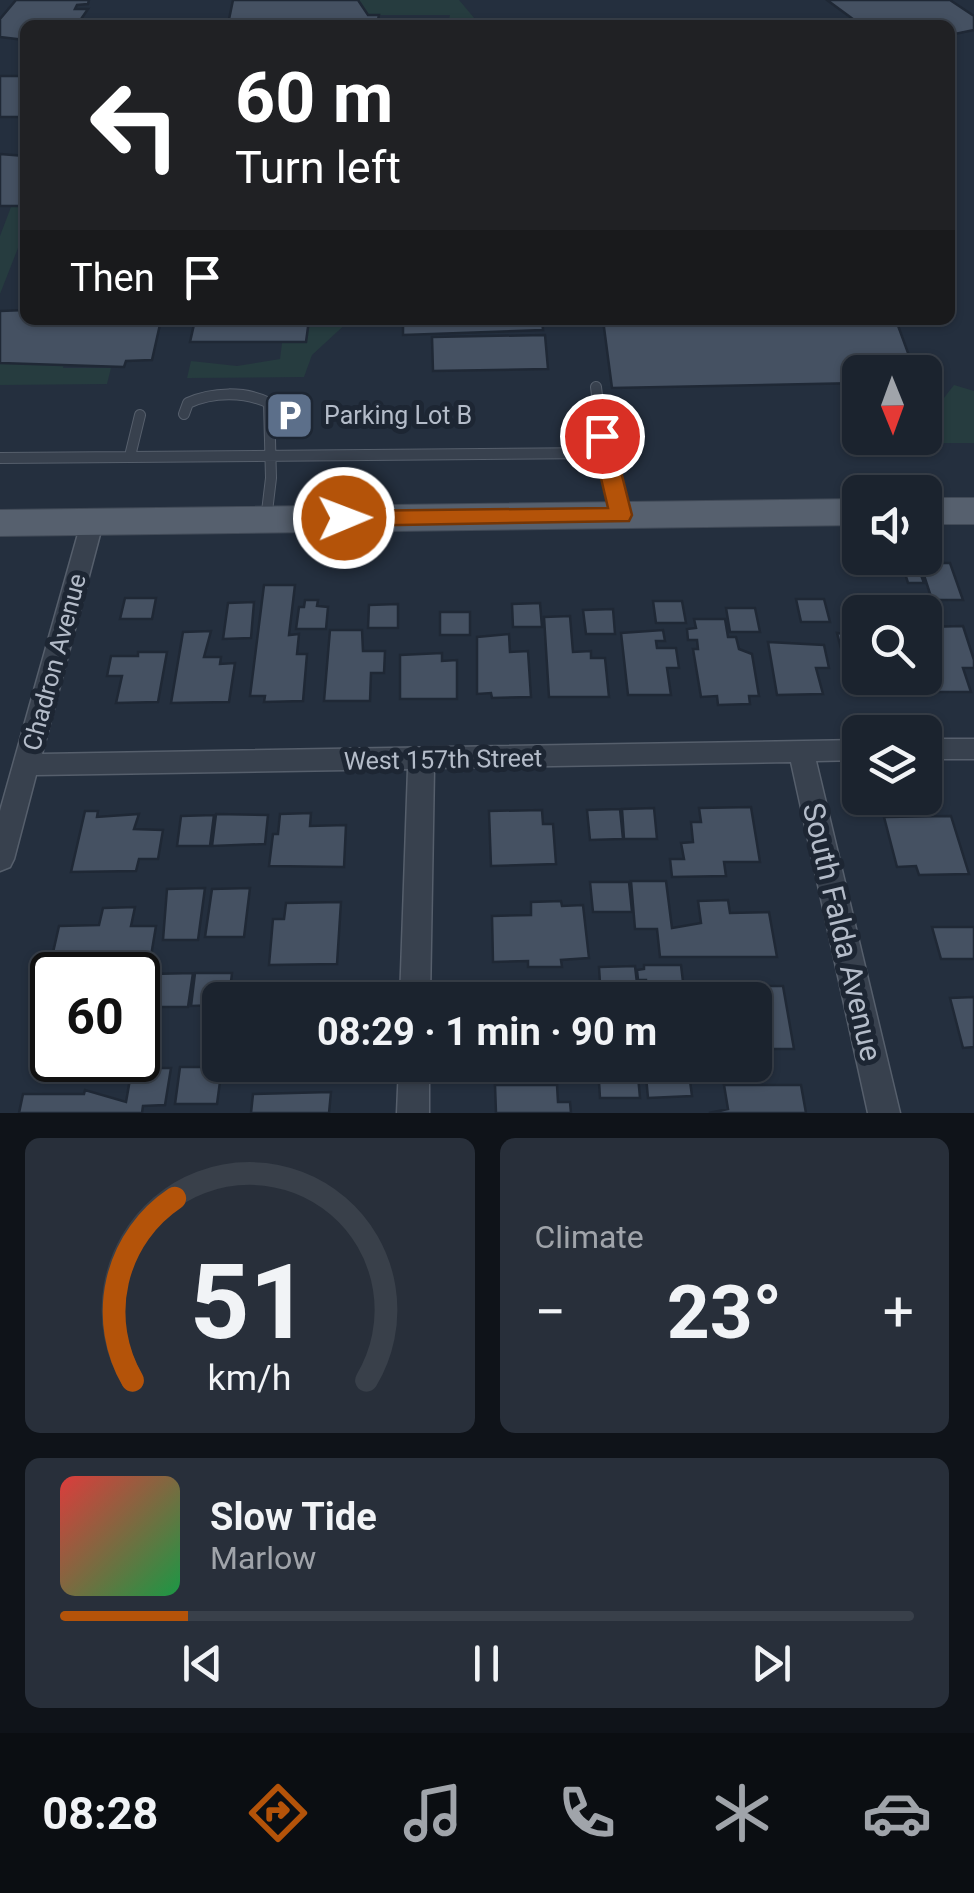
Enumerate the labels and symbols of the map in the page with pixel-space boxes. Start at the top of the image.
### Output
north arrow [842,355,942,455]
parking icon: Parking Lot B [263,389,315,441]
pin [560,394,645,479]
place label: Parking Lot B [324,401,472,430]
position arrow [292,466,396,570]
street label: Chadron Avenue [17,570,92,754]
street label: West 157th Street [343,743,543,776]
street label: South Falda Avenue [796,799,889,1064]
speed limit sign: 60 [30,952,160,1082]

